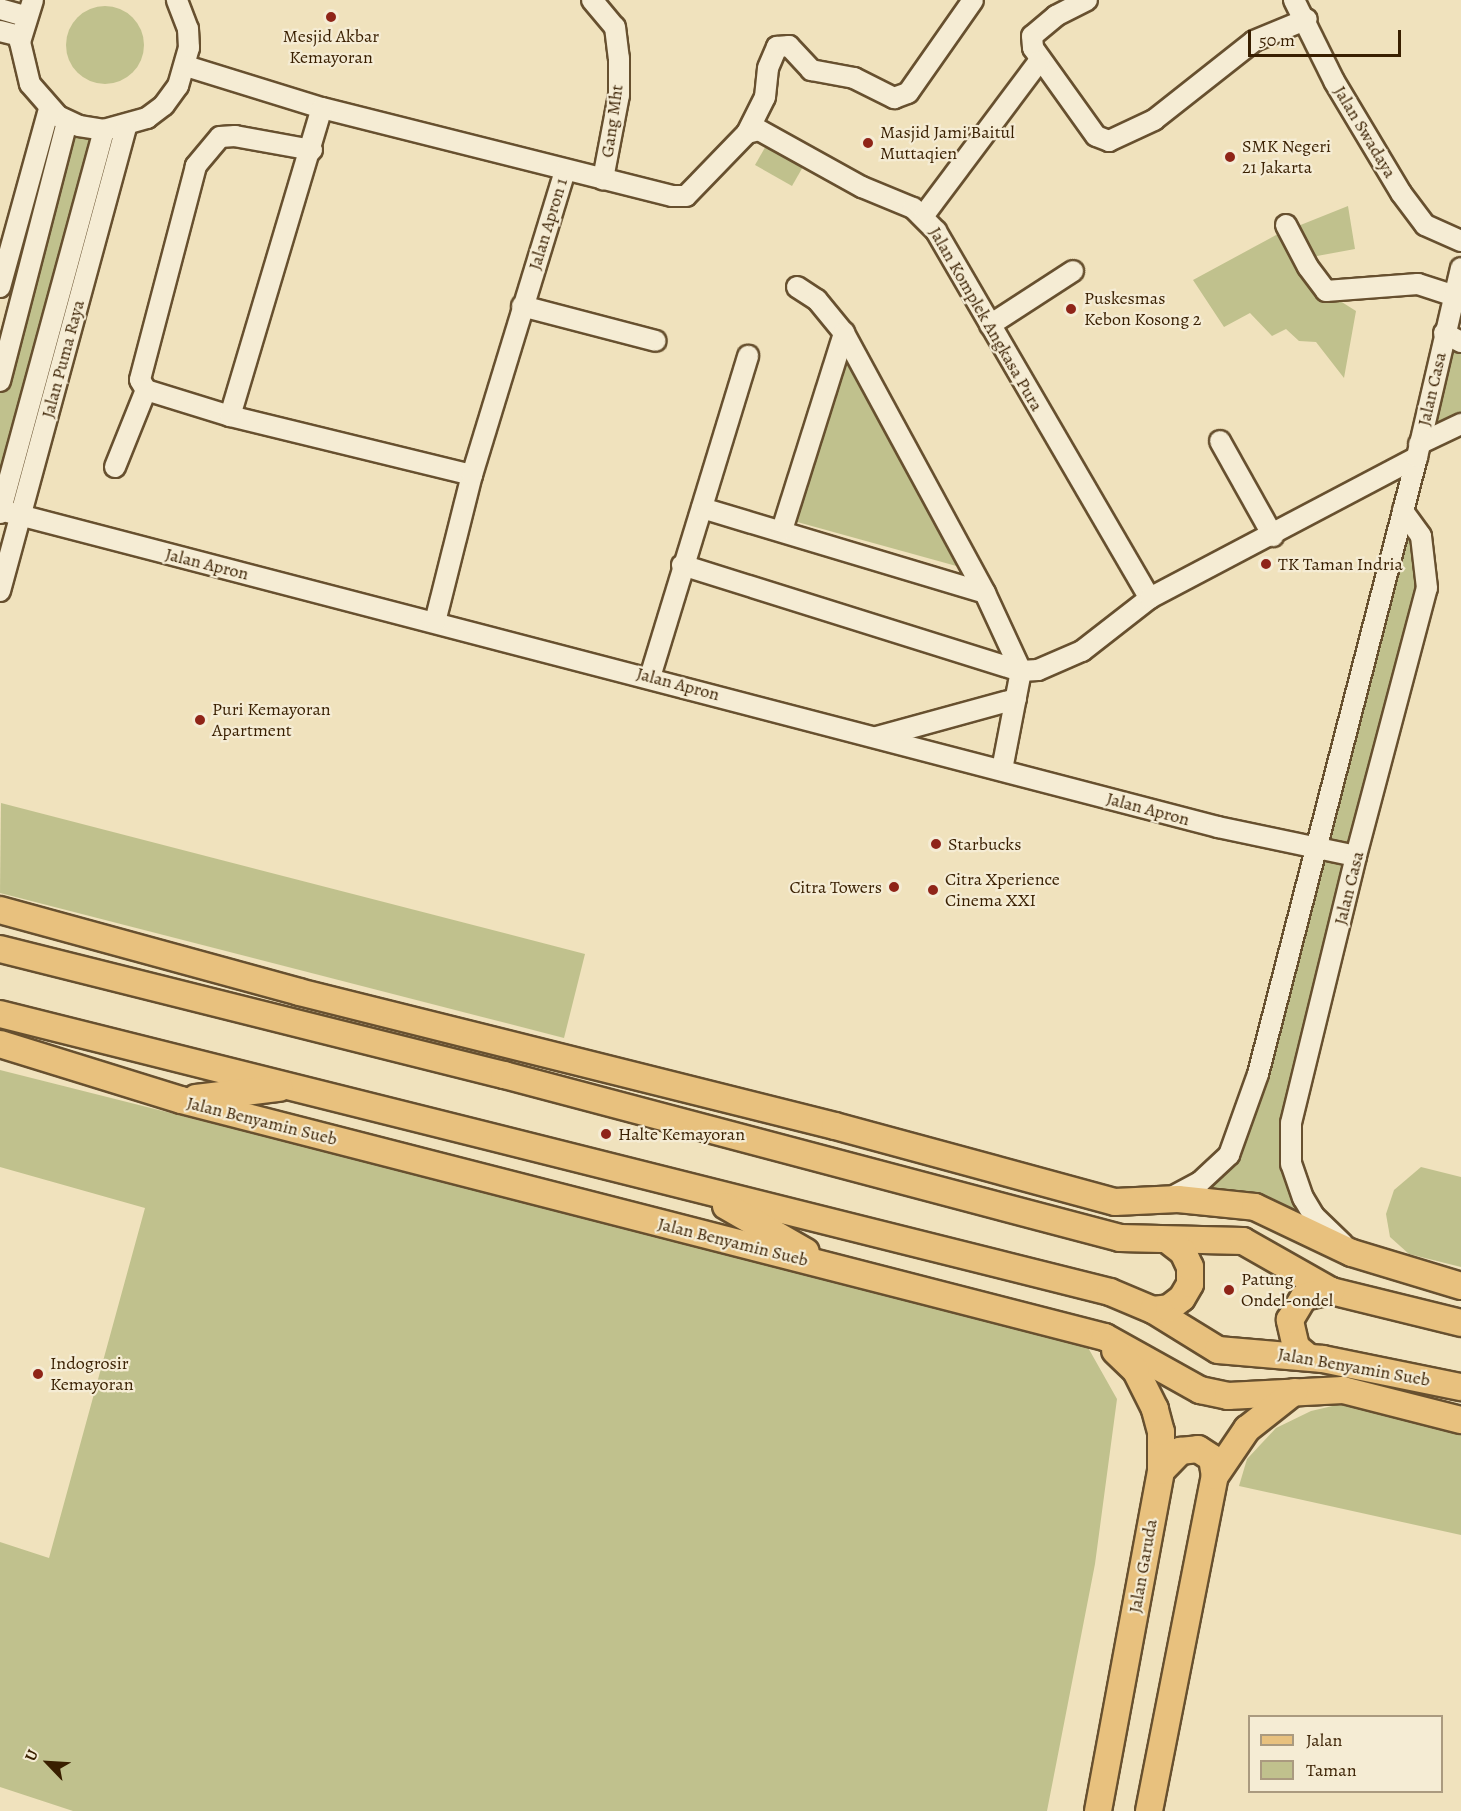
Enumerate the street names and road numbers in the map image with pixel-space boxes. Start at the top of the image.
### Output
street label: Jalan Swadaya [1329,82,1401,182]
street label: Gang Mht [596,83,628,159]
street label: Jalan Apron 1 [524,175,572,273]
street label: Jalan Komplek Angkasa Pura [924,223,1048,415]
street label: Jalan Puma Raya [37,298,89,420]
street label: Jalan Casa [1413,350,1451,428]
street label: Jalan Apron [163,543,251,585]
street label: Jalan Apron [634,663,722,705]
street label: Jalan Apron [1104,788,1192,830]
street label: Jalan Casa [1329,849,1369,927]
street label: Jalan Benyamin Sueb [185,1092,339,1150]
street label: Jalan Benyamin Sueb [656,1213,810,1271]
street label: Jalan Benyamin Sueb [1276,1343,1432,1391]
street label: Jalan Garuda [1124,1517,1162,1615]

